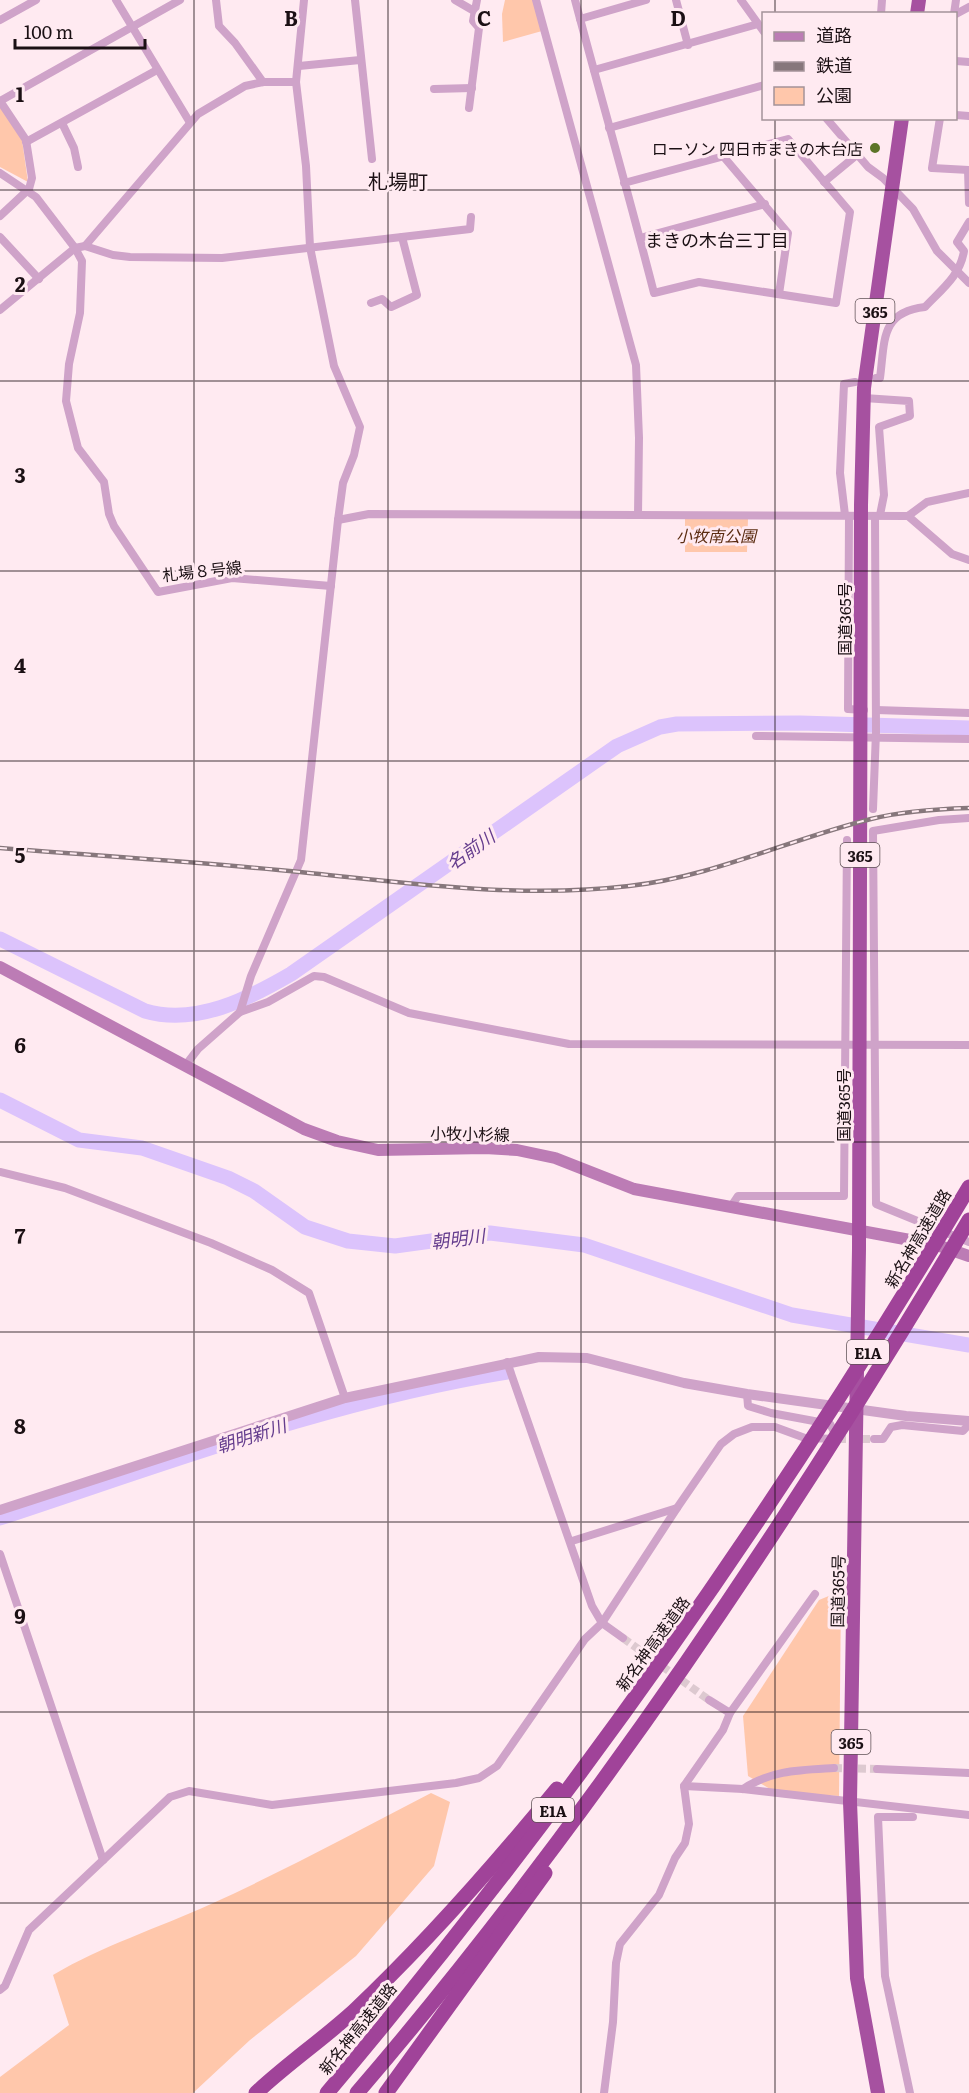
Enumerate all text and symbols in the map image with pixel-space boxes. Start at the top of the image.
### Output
text: B [284,2,298,32]
text: C [477,2,491,32]
text: D [670,2,686,32]
scale bar [15,12,146,50]
legend [762,12,957,120]
text: 100 m [24,18,73,45]
text: 道路 [816,21,852,48]
text: 鉄道 [816,51,852,78]
text: 1 [16,78,24,108]
text: 公園 [816,81,852,108]
place label: ローソン 四日市まきの木台店 [652,136,863,160]
marker: ローソン 四日市まきの木台店 [868,141,882,155]
district label: 札場町 [368,165,428,195]
district label: まきの木台三丁目 [645,226,789,253]
text: 2 [15,268,26,298]
road number: 365 [856,299,894,323]
text: 3 [14,459,26,489]
park label: 小牧南公園 [676,523,758,547]
street label: 札場８号線 [161,554,243,586]
street label: 国道365号 [832,582,856,656]
text: 4 [14,649,26,679]
water label: 名前川 [440,821,501,876]
text: 5 [15,839,26,869]
road number: 365 [840,843,880,867]
text: 6 [14,1029,26,1059]
street label: 国道365号 [831,1068,855,1142]
street label: 小牧小杉線 [430,1120,510,1146]
street label: 新名神高速道路 [878,1184,956,1292]
text: 7 [15,1220,26,1250]
water label: 朝明川 [430,1221,488,1255]
road number: E1A [847,1340,889,1364]
text: 8 [14,1410,26,1440]
water label: 朝明新川 [213,1410,291,1459]
street label: 国道365号 [824,1554,850,1628]
street label: 新名神高速道路 [609,1591,695,1695]
text: 9 [14,1600,26,1630]
road number: 365 [832,1730,870,1754]
road number: E1A [532,1798,574,1822]
street label: 新名神高速道路 [312,1977,402,2079]

